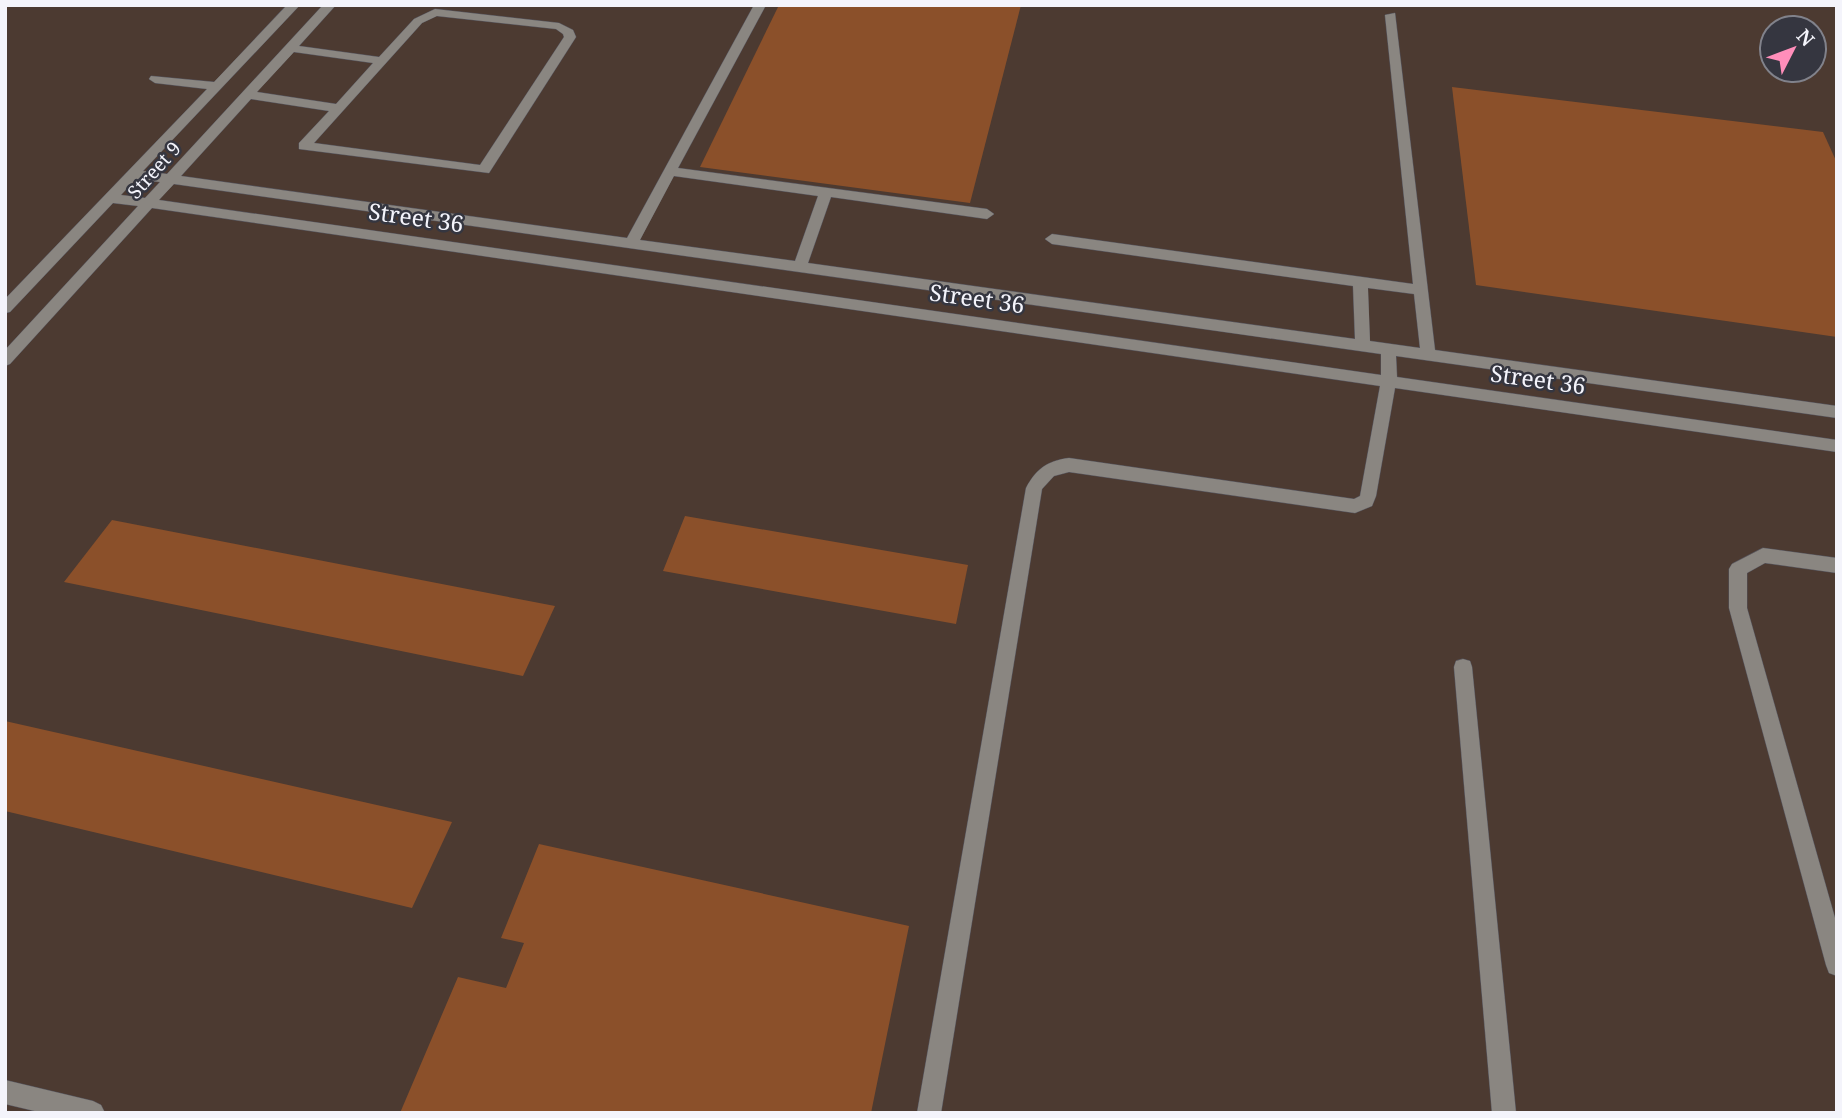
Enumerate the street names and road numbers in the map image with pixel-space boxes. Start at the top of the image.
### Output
street label: Street 9 [121,136,187,204]
street label: Street 36 [366,194,466,240]
street label: Street 36 [927,275,1027,321]
street label: Street 36 [1488,356,1588,402]

